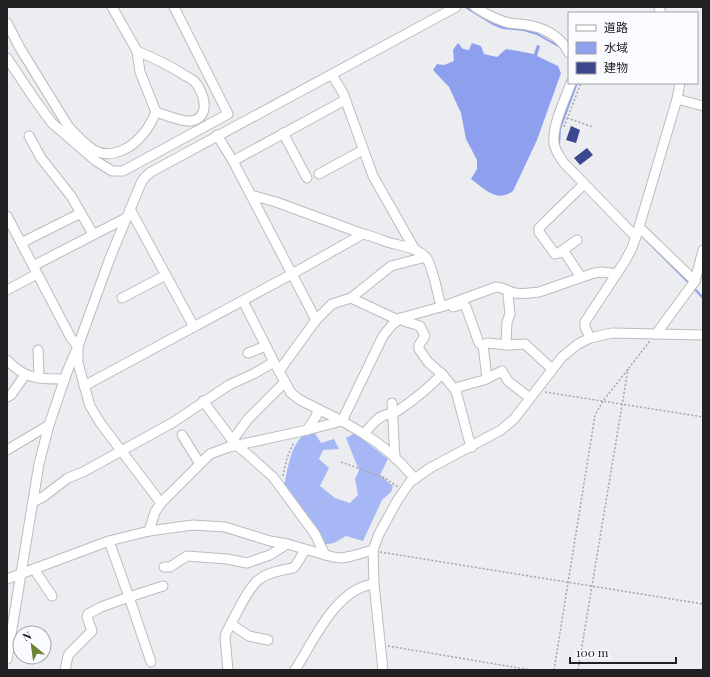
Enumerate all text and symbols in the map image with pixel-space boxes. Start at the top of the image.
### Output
legend [568,12,698,84]
text: 道路 [604,19,628,35]
text: 水域 [604,39,628,55]
text: 建物 [604,59,628,75]
north arrow [12,625,52,665]
text: N [20,627,34,644]
scale bar [570,639,676,665]
text: 100 m [576,644,609,660]

